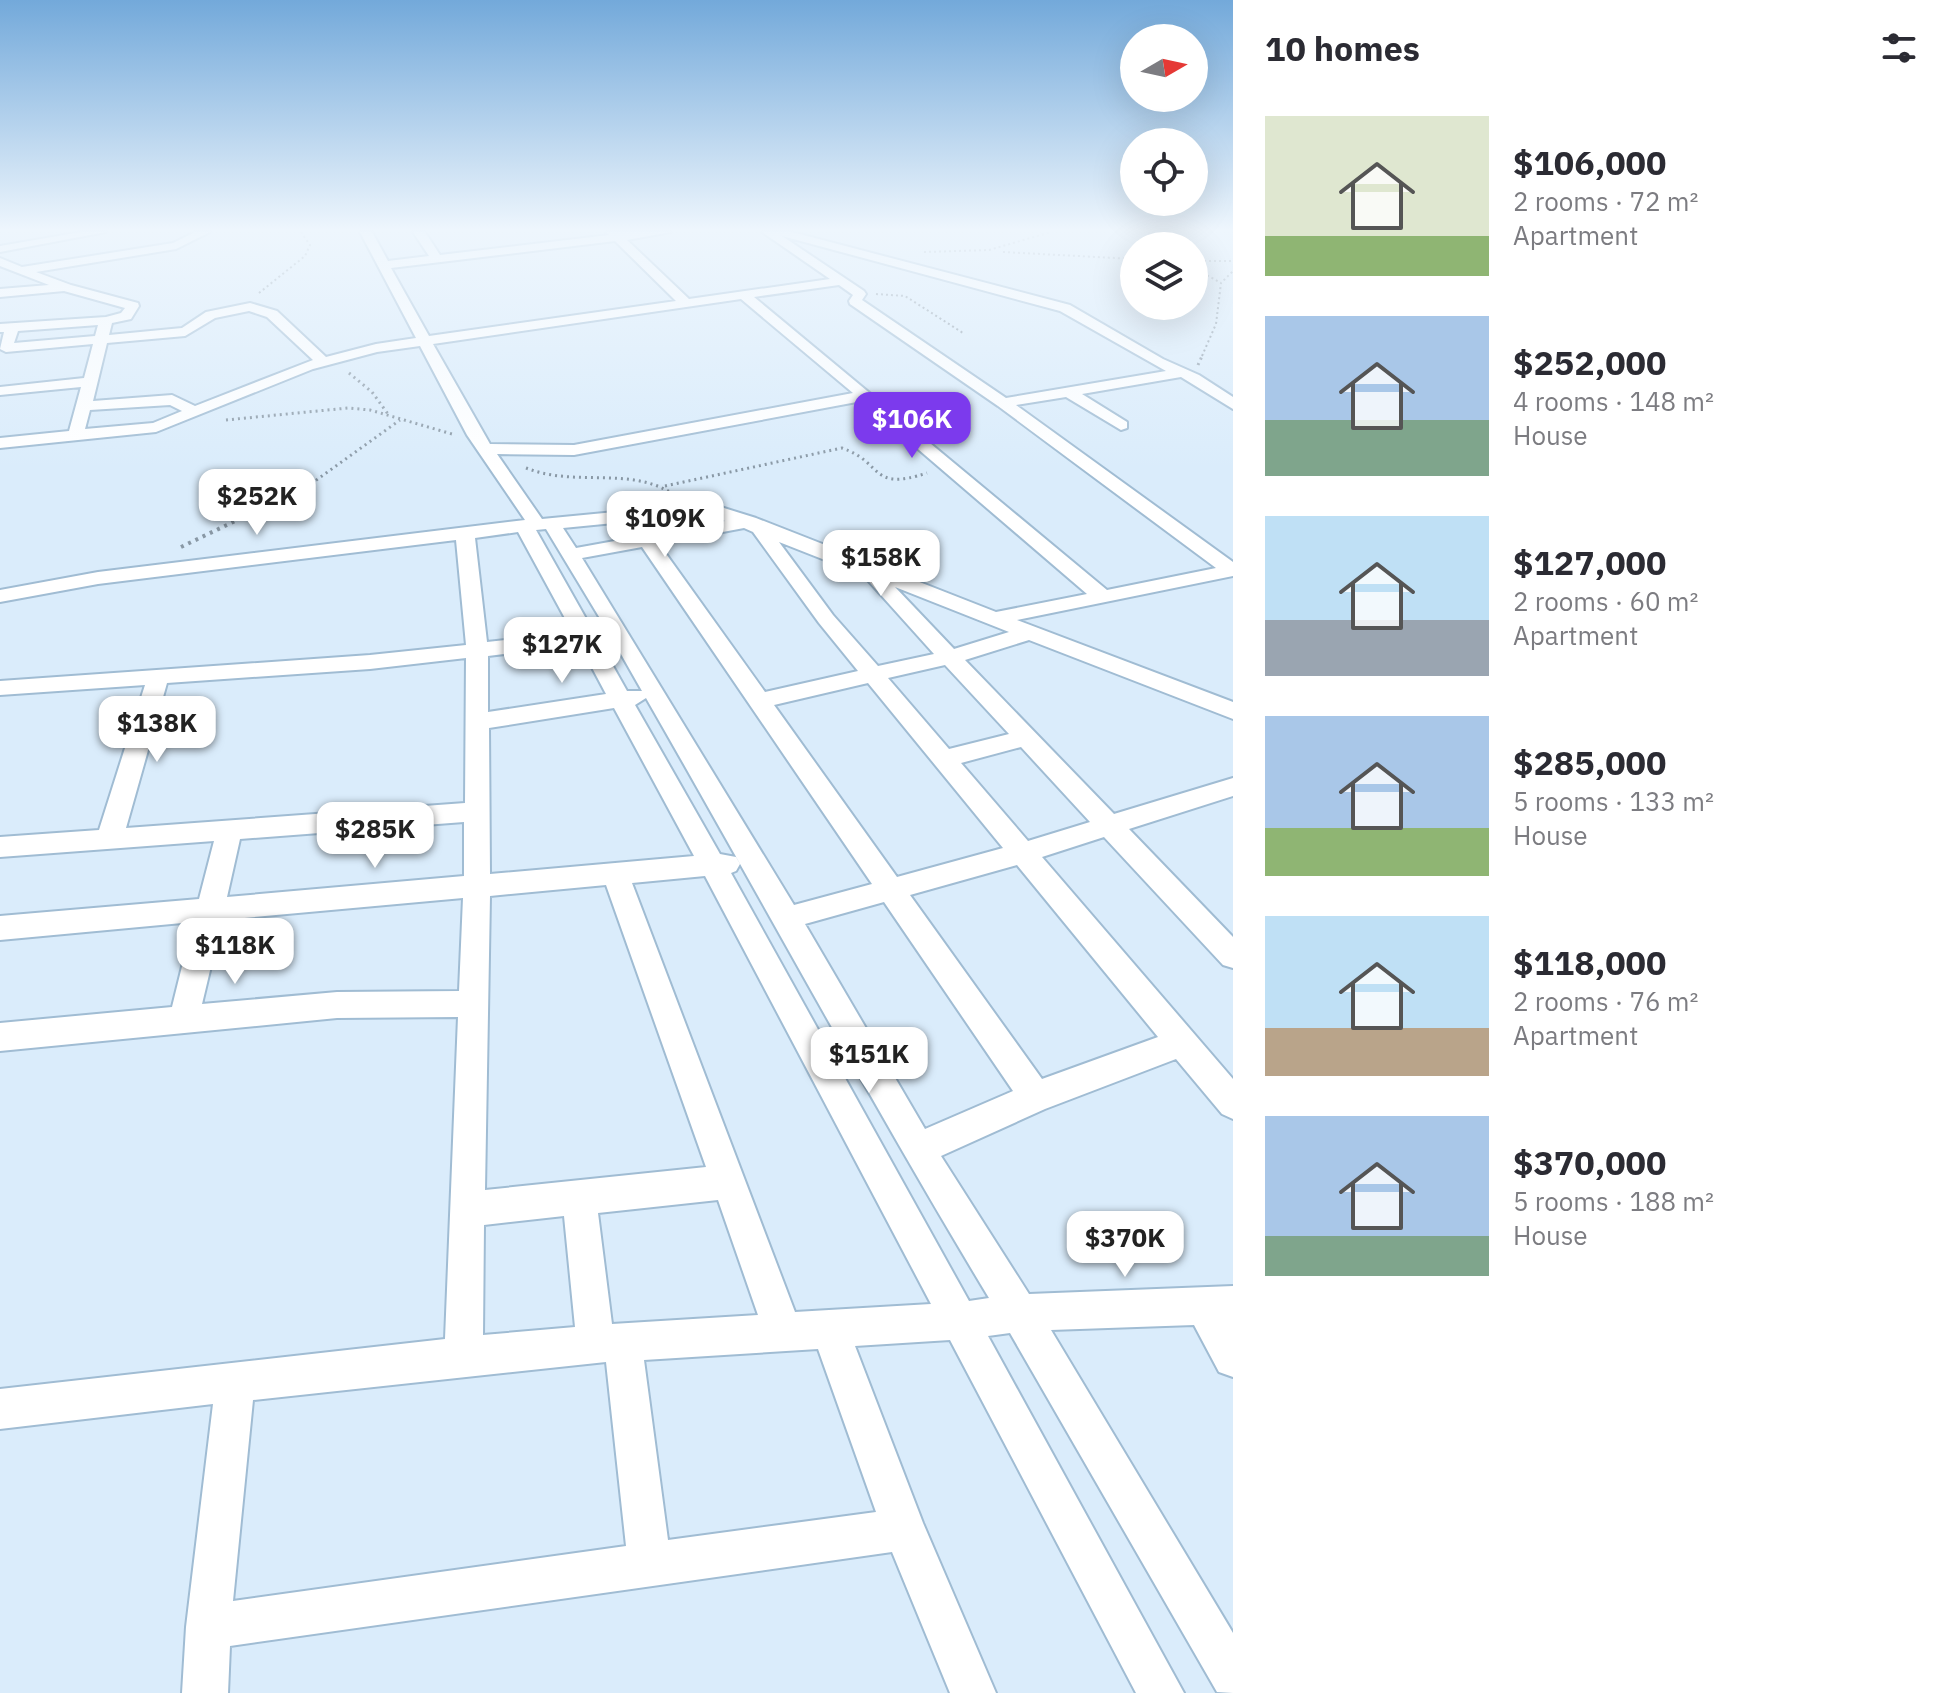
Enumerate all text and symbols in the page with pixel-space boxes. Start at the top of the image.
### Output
north arrow [1120,24,1208,112]
map controls [1120,24,1208,320]
text: 10 homes [1265,26,1420,70]
icon: filters [1877,26,1921,70]
button: locate [1120,128,1208,216]
text: $106,000 [1513,140,1666,184]
icon: home [1329,148,1425,244]
text: 2 rooms · 72 m² [1513,184,1698,218]
text: Apartment [1513,218,1638,252]
button: layers [1120,232,1208,320]
text: $252,000 [1513,340,1666,384]
icon: home [1329,348,1425,444]
text: 4 rooms · 148 m² [1513,384,1714,418]
pin: $106K [856,392,968,460]
text: $106K [872,401,952,435]
text: House [1513,418,1588,452]
pin: $252K [201,469,313,537]
text: $252K [217,478,297,512]
pin: $109K [609,491,721,559]
text: $109K [625,500,705,534]
pin: $158K [825,530,937,598]
text: $158K [841,539,921,573]
text: $127,000 [1513,540,1666,584]
icon: home [1329,548,1425,644]
text: 2 rooms · 60 m² [1513,584,1698,618]
pin: $127K [506,617,618,685]
text: Apartment [1513,618,1638,652]
text: $127K [522,626,602,660]
pin: $138K [101,696,213,764]
text: $138K [117,705,197,739]
text: $285,000 [1513,740,1666,784]
icon: home [1329,748,1425,844]
text: 5 rooms · 133 m² [1513,784,1714,818]
pin: $285K [319,802,431,870]
text: $285K [335,811,415,845]
text: House [1513,818,1588,852]
pin: $118K [179,918,291,986]
text: $118K [195,927,275,961]
text: $118,000 [1513,940,1666,984]
icon: home [1329,948,1425,1044]
text: 2 rooms · 76 m² [1513,984,1698,1018]
text: Apartment [1513,1018,1638,1052]
pin: $151K [813,1027,925,1095]
text: $151K [829,1036,909,1070]
text: $370,000 [1513,1140,1666,1184]
icon: home [1329,1148,1425,1244]
text: 5 rooms · 188 m² [1513,1184,1714,1218]
pin: $370K [1069,1211,1181,1279]
text: House [1513,1218,1588,1252]
text: $370K [1085,1220,1165,1254]

